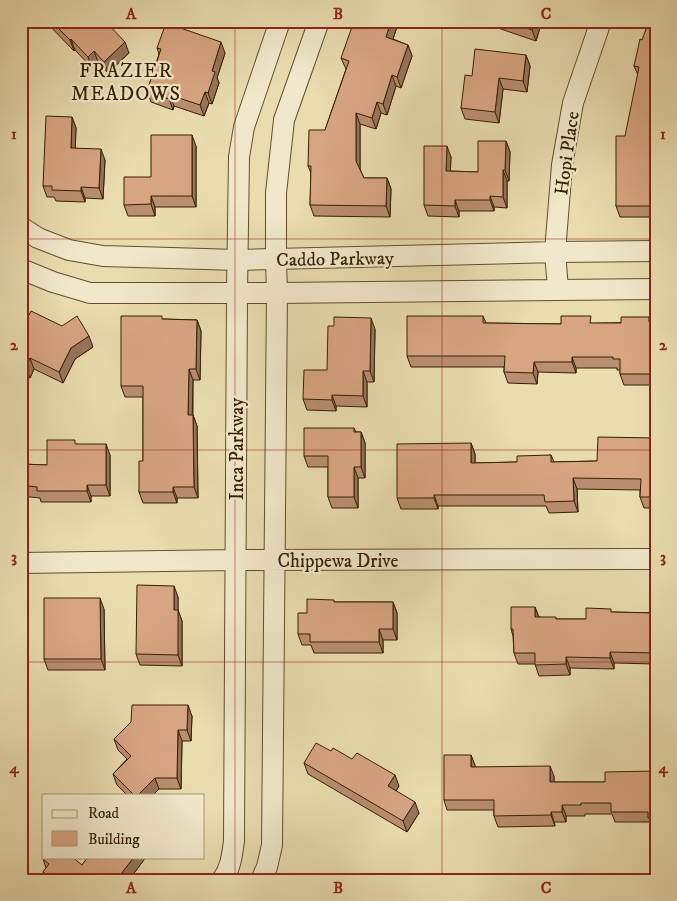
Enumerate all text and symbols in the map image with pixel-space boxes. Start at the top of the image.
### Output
text: A [125,4,137,24]
text: B [333,4,343,24]
text: C [541,4,551,24]
district label: FRAZIER MEADOWS [71,59,181,107]
street label: Hopi Place [550,110,585,196]
text: 1 [11,124,17,144]
text: 1 [660,124,666,144]
street label: Caddo Parkway [276,247,395,272]
text: 2 [10,335,19,355]
text: 2 [659,335,668,355]
street label: Inca Parkway [226,397,249,500]
text: 3 [11,547,17,567]
text: 3 [660,547,666,567]
street label: Chippewa Drive [277,550,399,573]
text: 4 [8,758,19,778]
text: 4 [657,758,668,778]
legend [42,794,205,858]
text: Road [88,804,120,823]
text: Building [88,830,140,849]
text: A [125,878,137,898]
text: B [333,878,343,898]
text: C [541,878,551,898]

